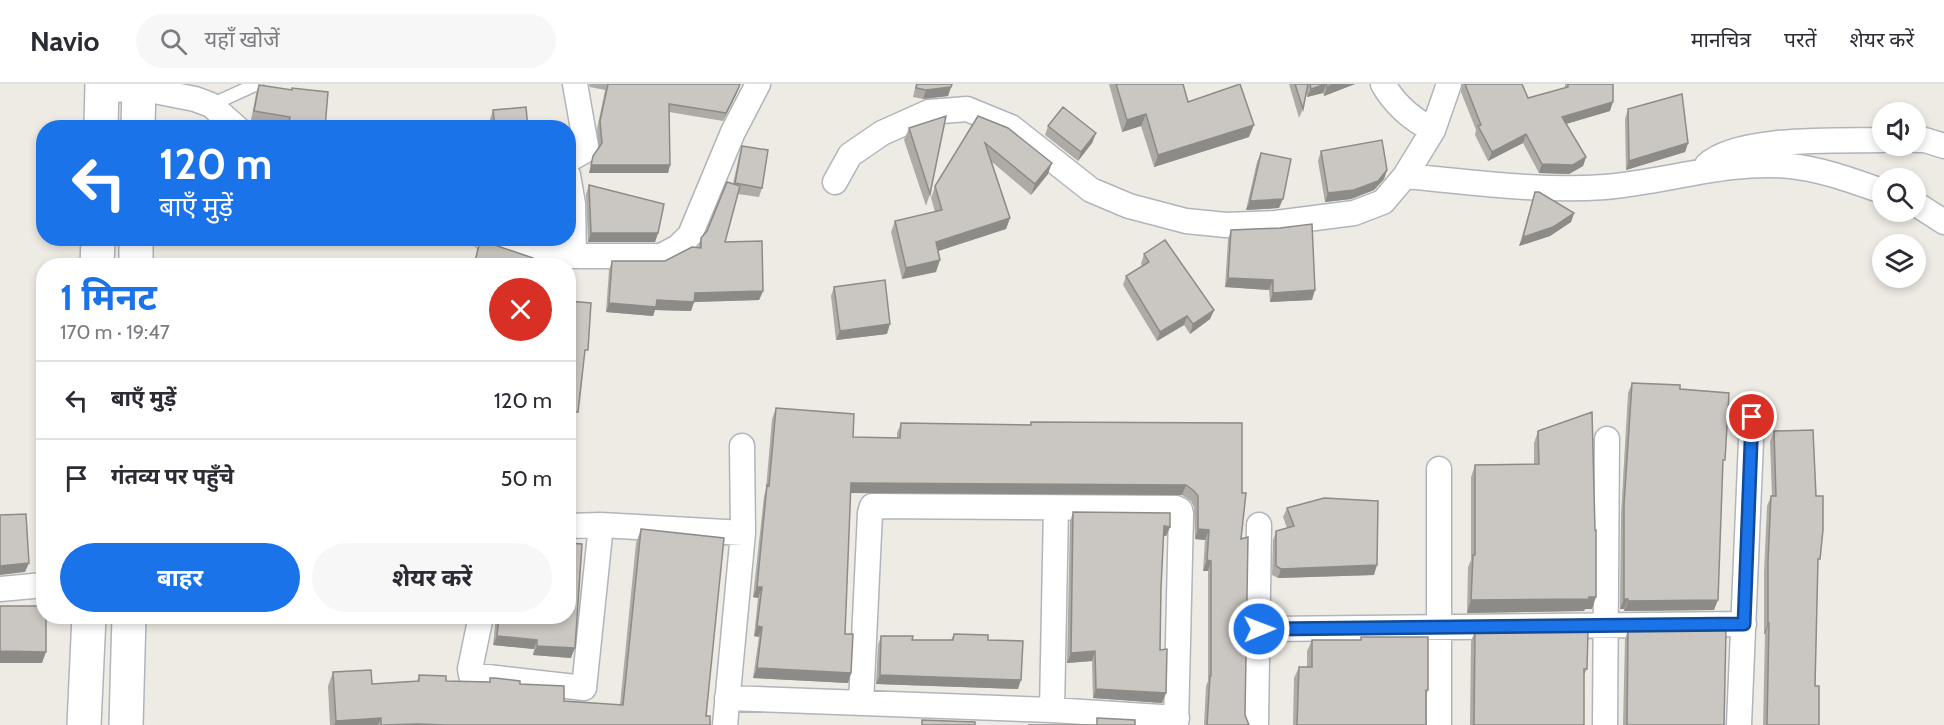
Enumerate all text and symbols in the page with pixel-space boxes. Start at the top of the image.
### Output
search box [136,14,556,68]
text: Navio [30,24,100,58]
icon: search [157,25,190,58]
text: यहाँ खोजें [205,26,280,53]
text: मानचित्र [1691,27,1751,52]
text: परतें [1784,27,1817,52]
text: शेयर करें [1850,27,1914,52]
map controls [1872,102,1926,288]
button: sound [1872,102,1926,156]
text: 120 m [159,138,272,190]
icon: left [60,144,138,222]
button: search [1872,168,1926,222]
text: बाएँ मुड़ें [159,190,233,223]
button: layers [1872,234,1926,288]
text: 1 मिनट [60,275,157,319]
button: close [489,278,552,341]
text: 170 m · 19:47 [60,320,170,344]
icon: left [60,384,93,417]
text: बाएँ मुड़ें [111,385,176,412]
text: 120 m [494,387,552,414]
pin [1726,391,1777,442]
icon: arrive [1735,400,1768,433]
icon: arrive [60,462,93,495]
text: गंतव्य पर पहुँचे [111,463,234,490]
text: 50 m [500,465,552,492]
button: बाहर [60,543,300,612]
button: शेयर करें [312,543,552,612]
position arrow [1227,597,1291,661]

